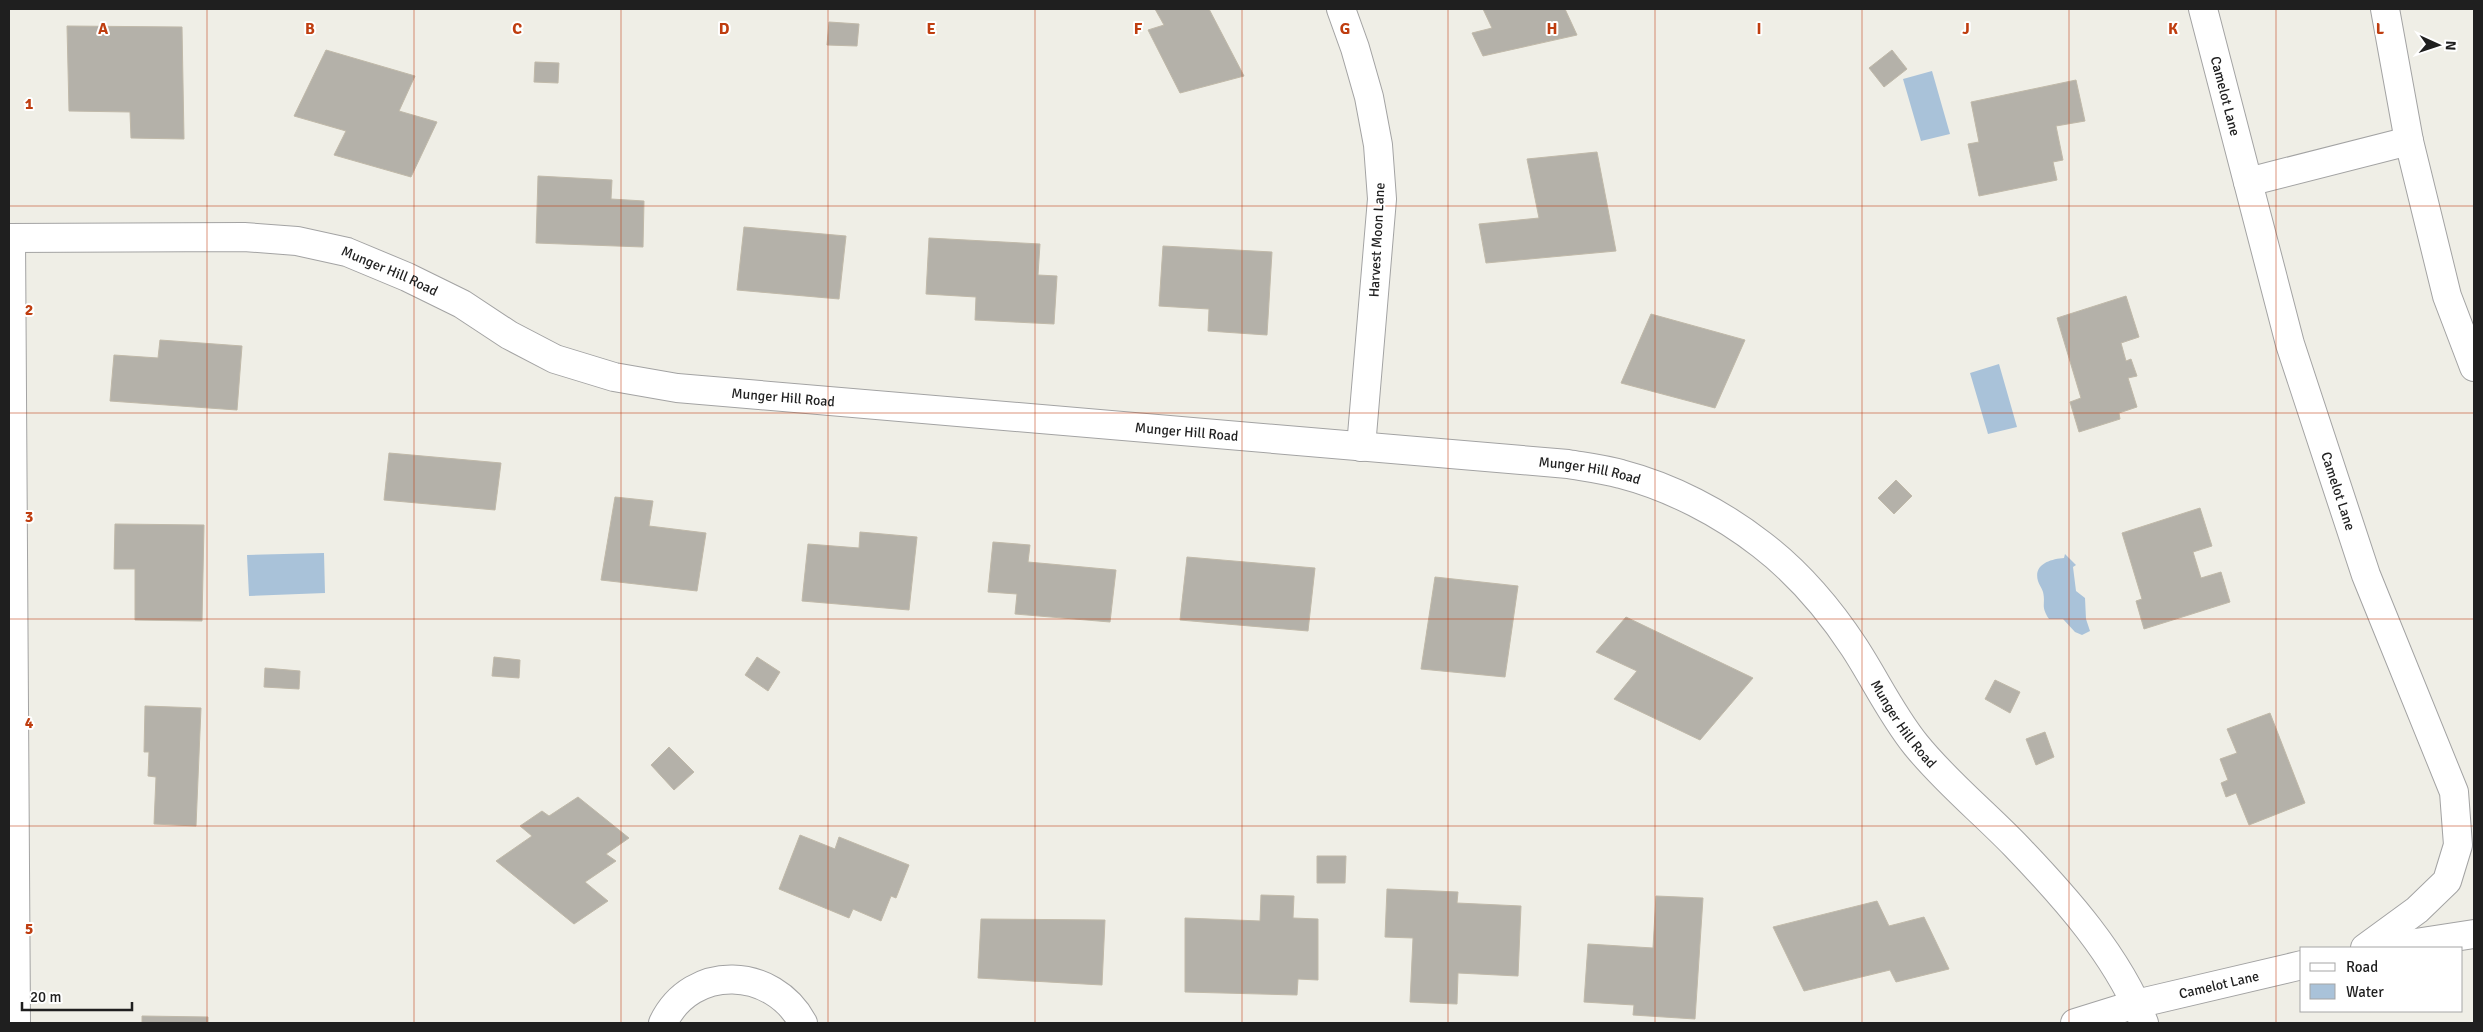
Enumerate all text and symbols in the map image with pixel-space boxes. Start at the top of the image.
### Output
text: A [98,19,109,39]
text: B [305,19,315,39]
text: C [512,19,522,39]
text: D [719,19,730,39]
text: E [926,19,936,39]
text: F [1134,19,1143,39]
text: G [1340,19,1350,39]
text: H [1547,19,1557,39]
text: I [1756,19,1762,39]
text: J [1962,19,1970,39]
text: K [2168,19,2178,39]
text: L [2376,19,2385,39]
north arrow [2413,20,2463,70]
text: N [2442,40,2459,51]
street label: Camelot Lane [2207,54,2244,138]
text: 1 [25,94,34,114]
street label: Harvest Moon Lane [1366,182,1388,298]
street label: Munger Hill Road [339,242,441,299]
text: 2 [25,300,33,320]
street label: Munger Hill Road [731,384,836,410]
street label: Munger Hill Road [1134,419,1239,444]
street label: Camelot Lane [2318,450,2359,533]
street label: Munger Hill Road [1538,453,1643,488]
text: 3 [25,507,33,527]
street label: Munger Hill Road [1867,677,1940,771]
text: 4 [25,713,34,733]
text: 5 [25,919,33,939]
legend [2300,947,2463,1012]
text: Road [2346,958,2378,976]
street label: Camelot Lane [2177,967,2261,1002]
scale bar [22,980,132,1012]
text: Water [2346,983,2384,1001]
text: 20 m [30,988,61,1006]

